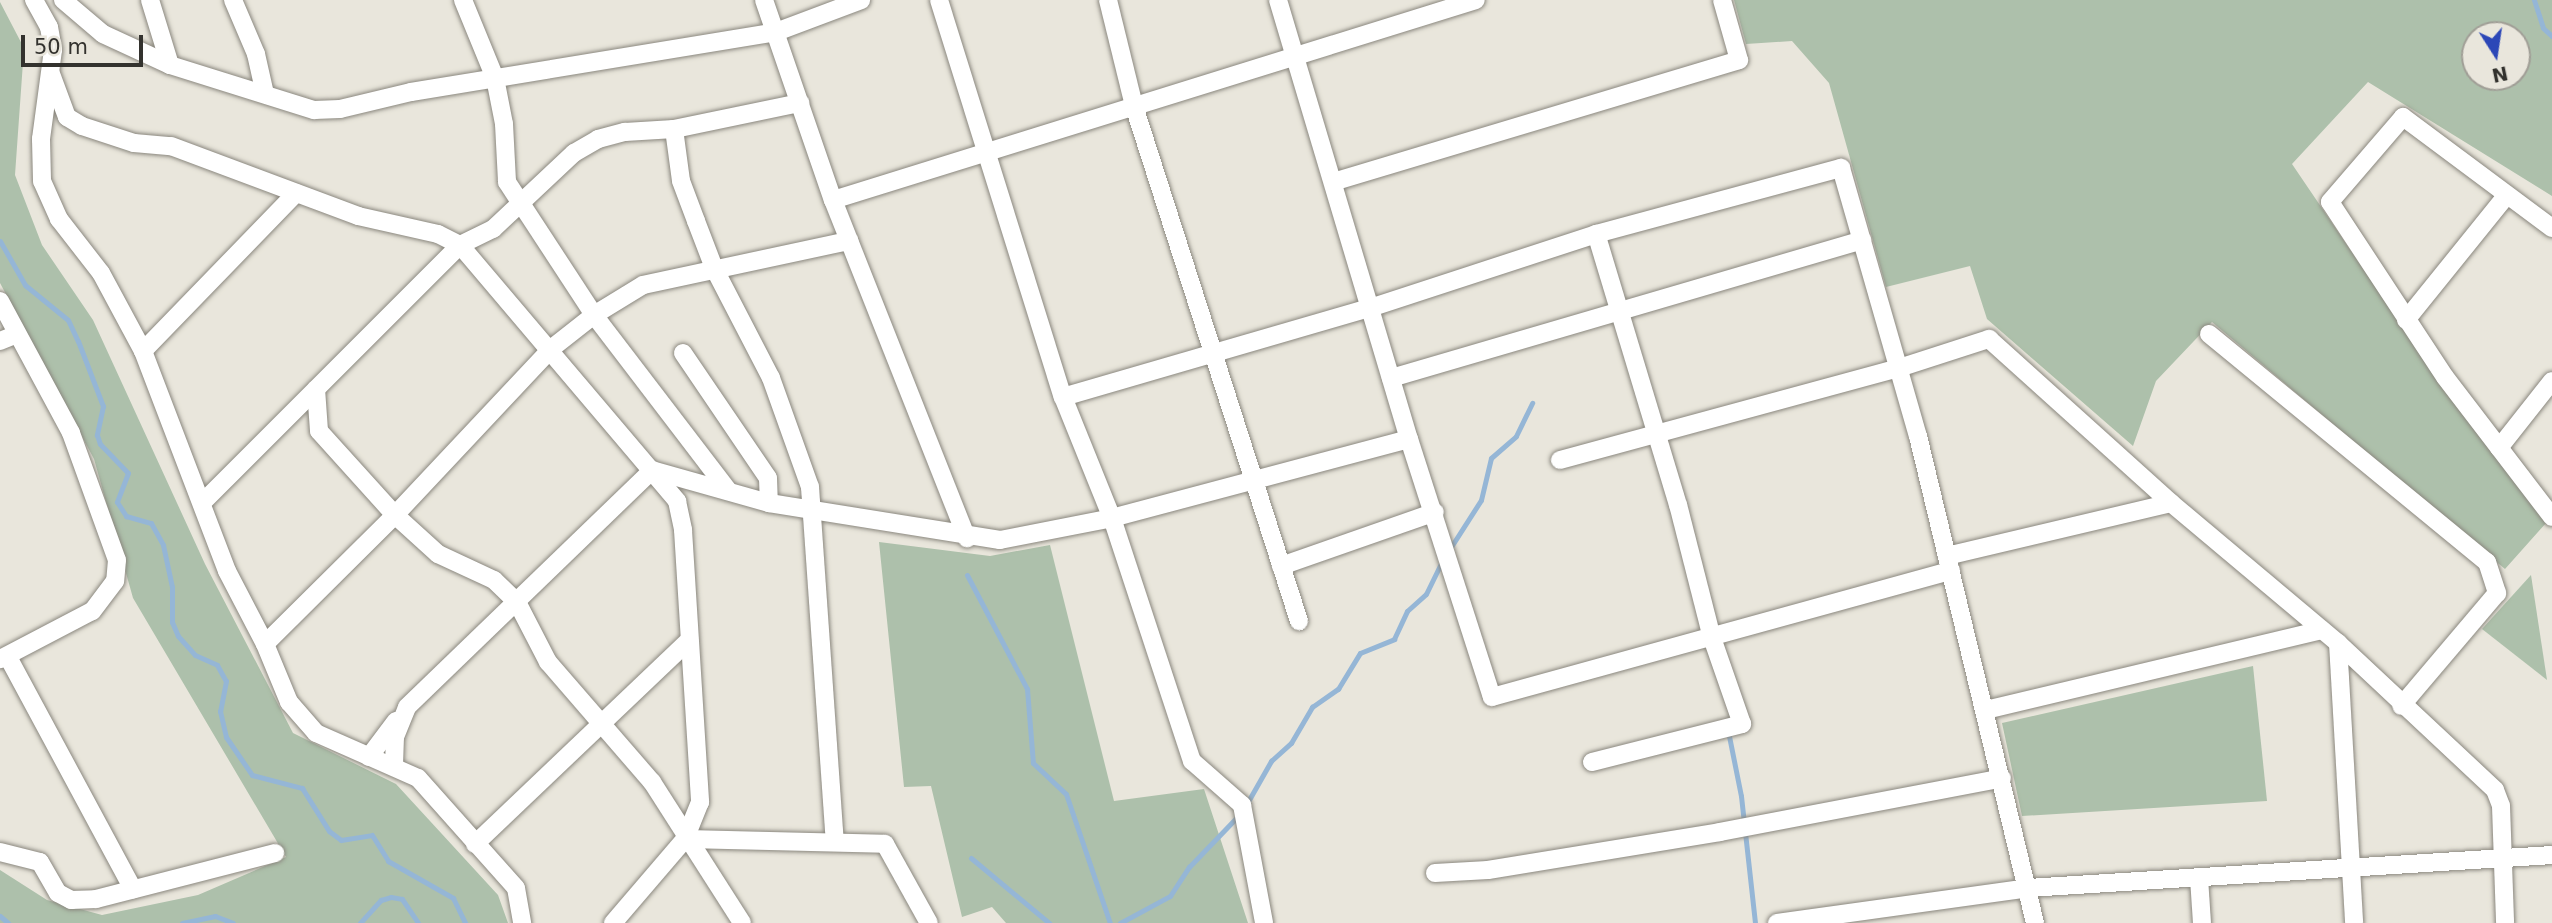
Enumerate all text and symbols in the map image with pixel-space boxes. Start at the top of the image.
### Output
scale bar [24,21,147,65]
north arrow [2461,21,2531,91]
text: 50 m [34,35,88,59]
text: N [2490,62,2510,87]

